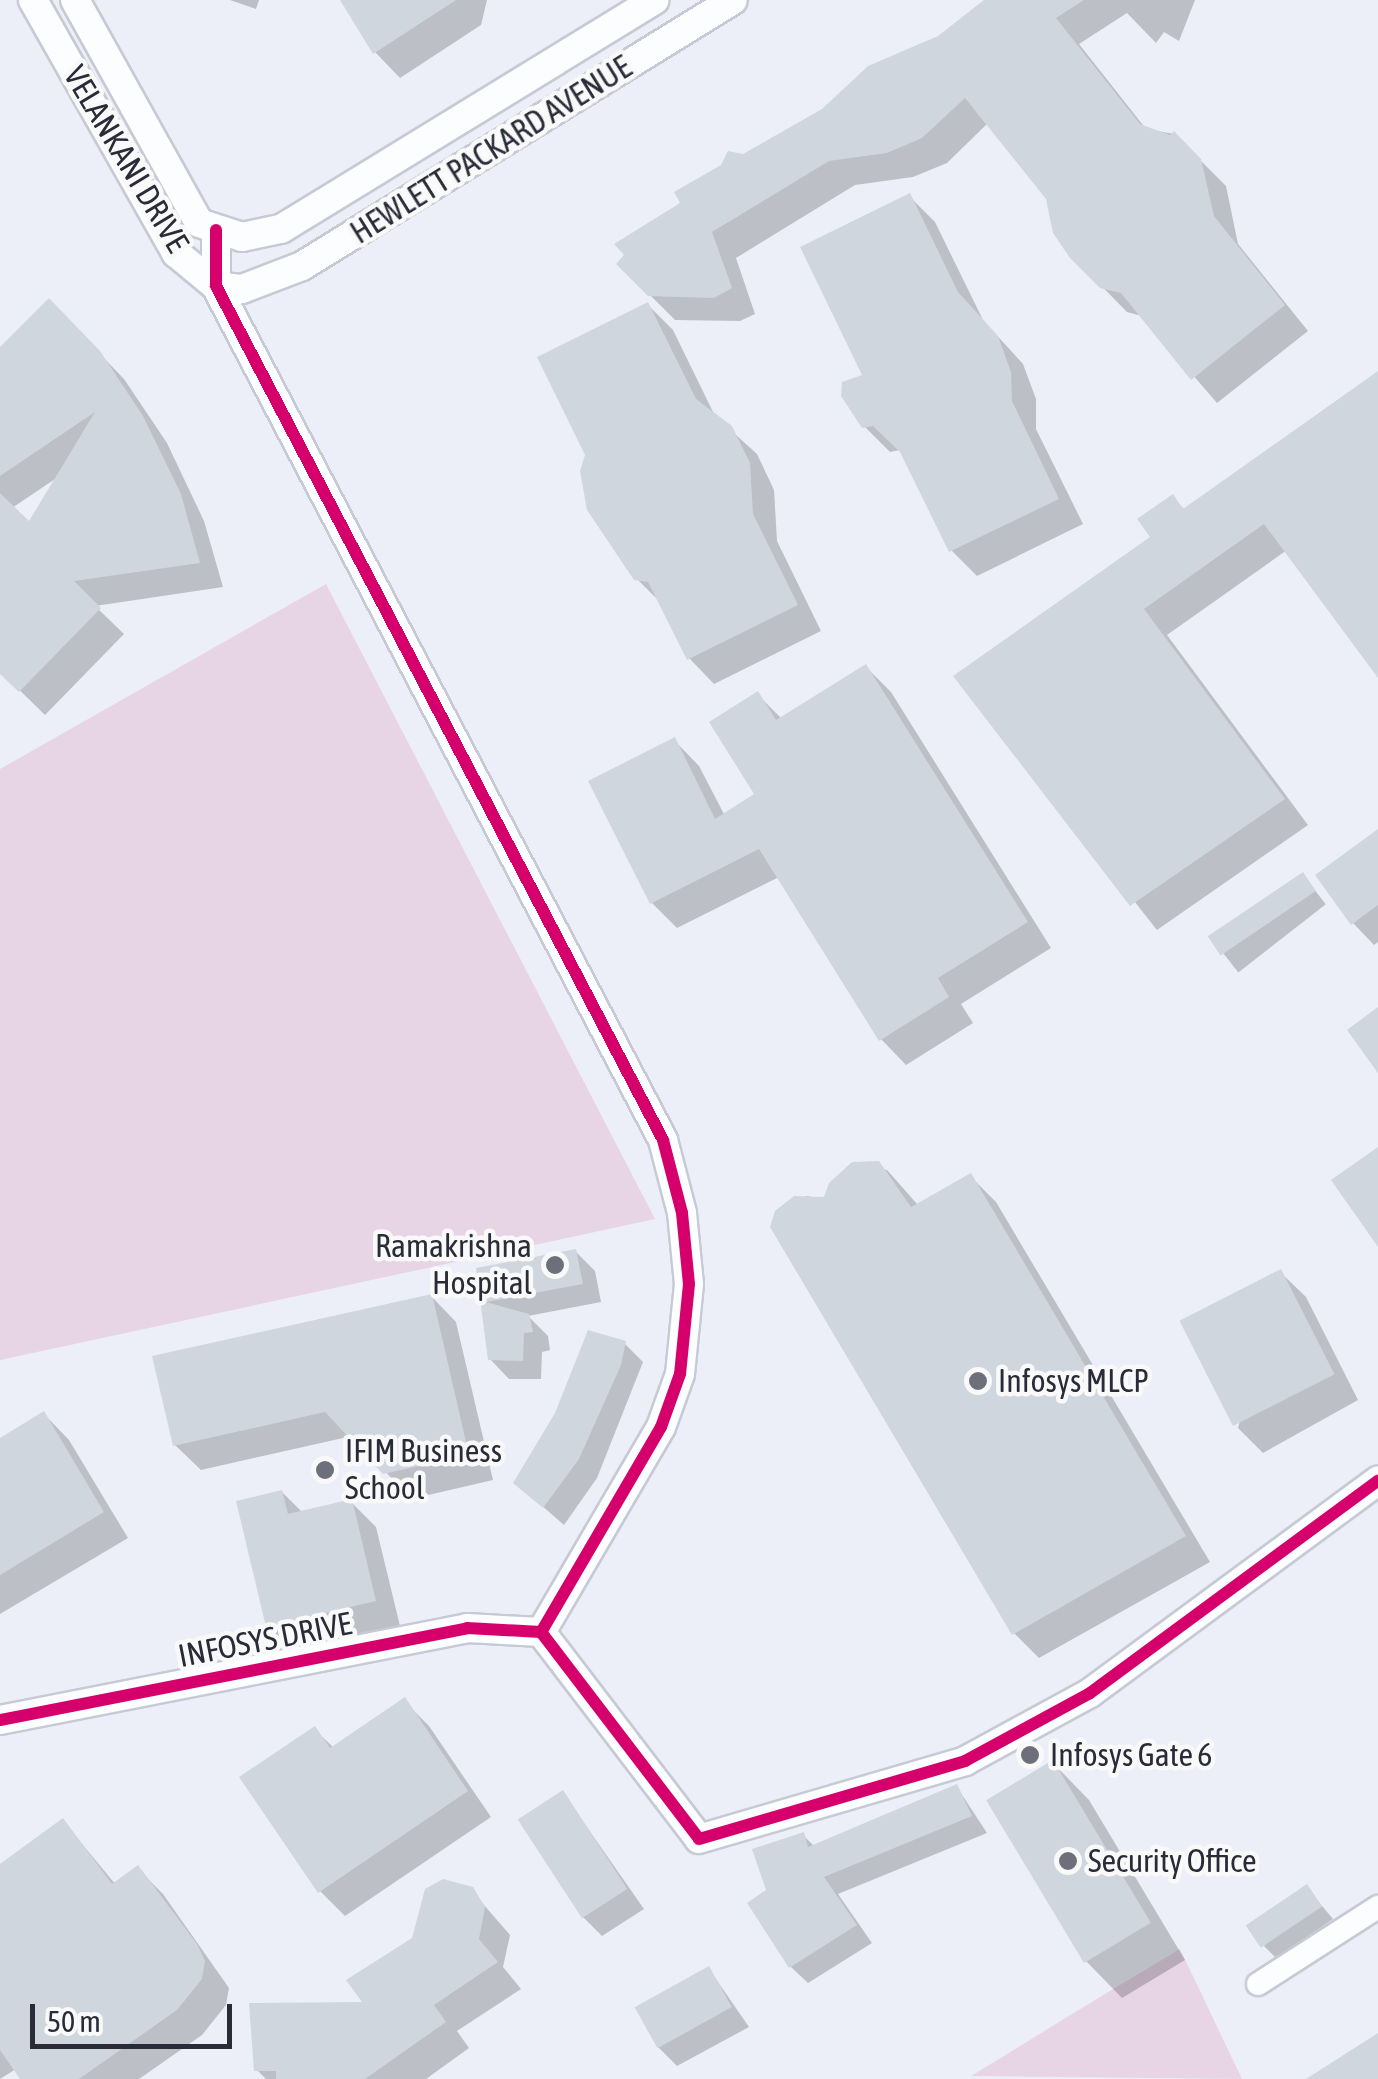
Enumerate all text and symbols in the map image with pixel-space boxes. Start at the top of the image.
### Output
street label: HEWLETT PACKARD AVENUE [344,48,638,252]
street label: VELANKANI DRIVE [55,59,197,259]
place label: Ramakrishna Hospital [375,1228,532,1303]
marker: Ramakrishna Hospital [542,1252,568,1278]
place label: Infosys MLCP [998,1362,1149,1400]
marker: Infosys MLCP [967,1370,989,1392]
place label: IFIM Business School [345,1433,502,1508]
marker: IFIM Business School [314,1459,336,1481]
street label: INFOSYS DRIVE [175,1604,355,1676]
place label: Infosys Gate 6 [1050,1736,1212,1774]
marker: Infosys Gate 6 [1019,1744,1041,1766]
place label: Security Office [1088,1842,1256,1880]
marker: Security Office [1057,1850,1079,1872]
scale bar [35,1984,238,2046]
text: 50 m [47,2004,101,2038]

